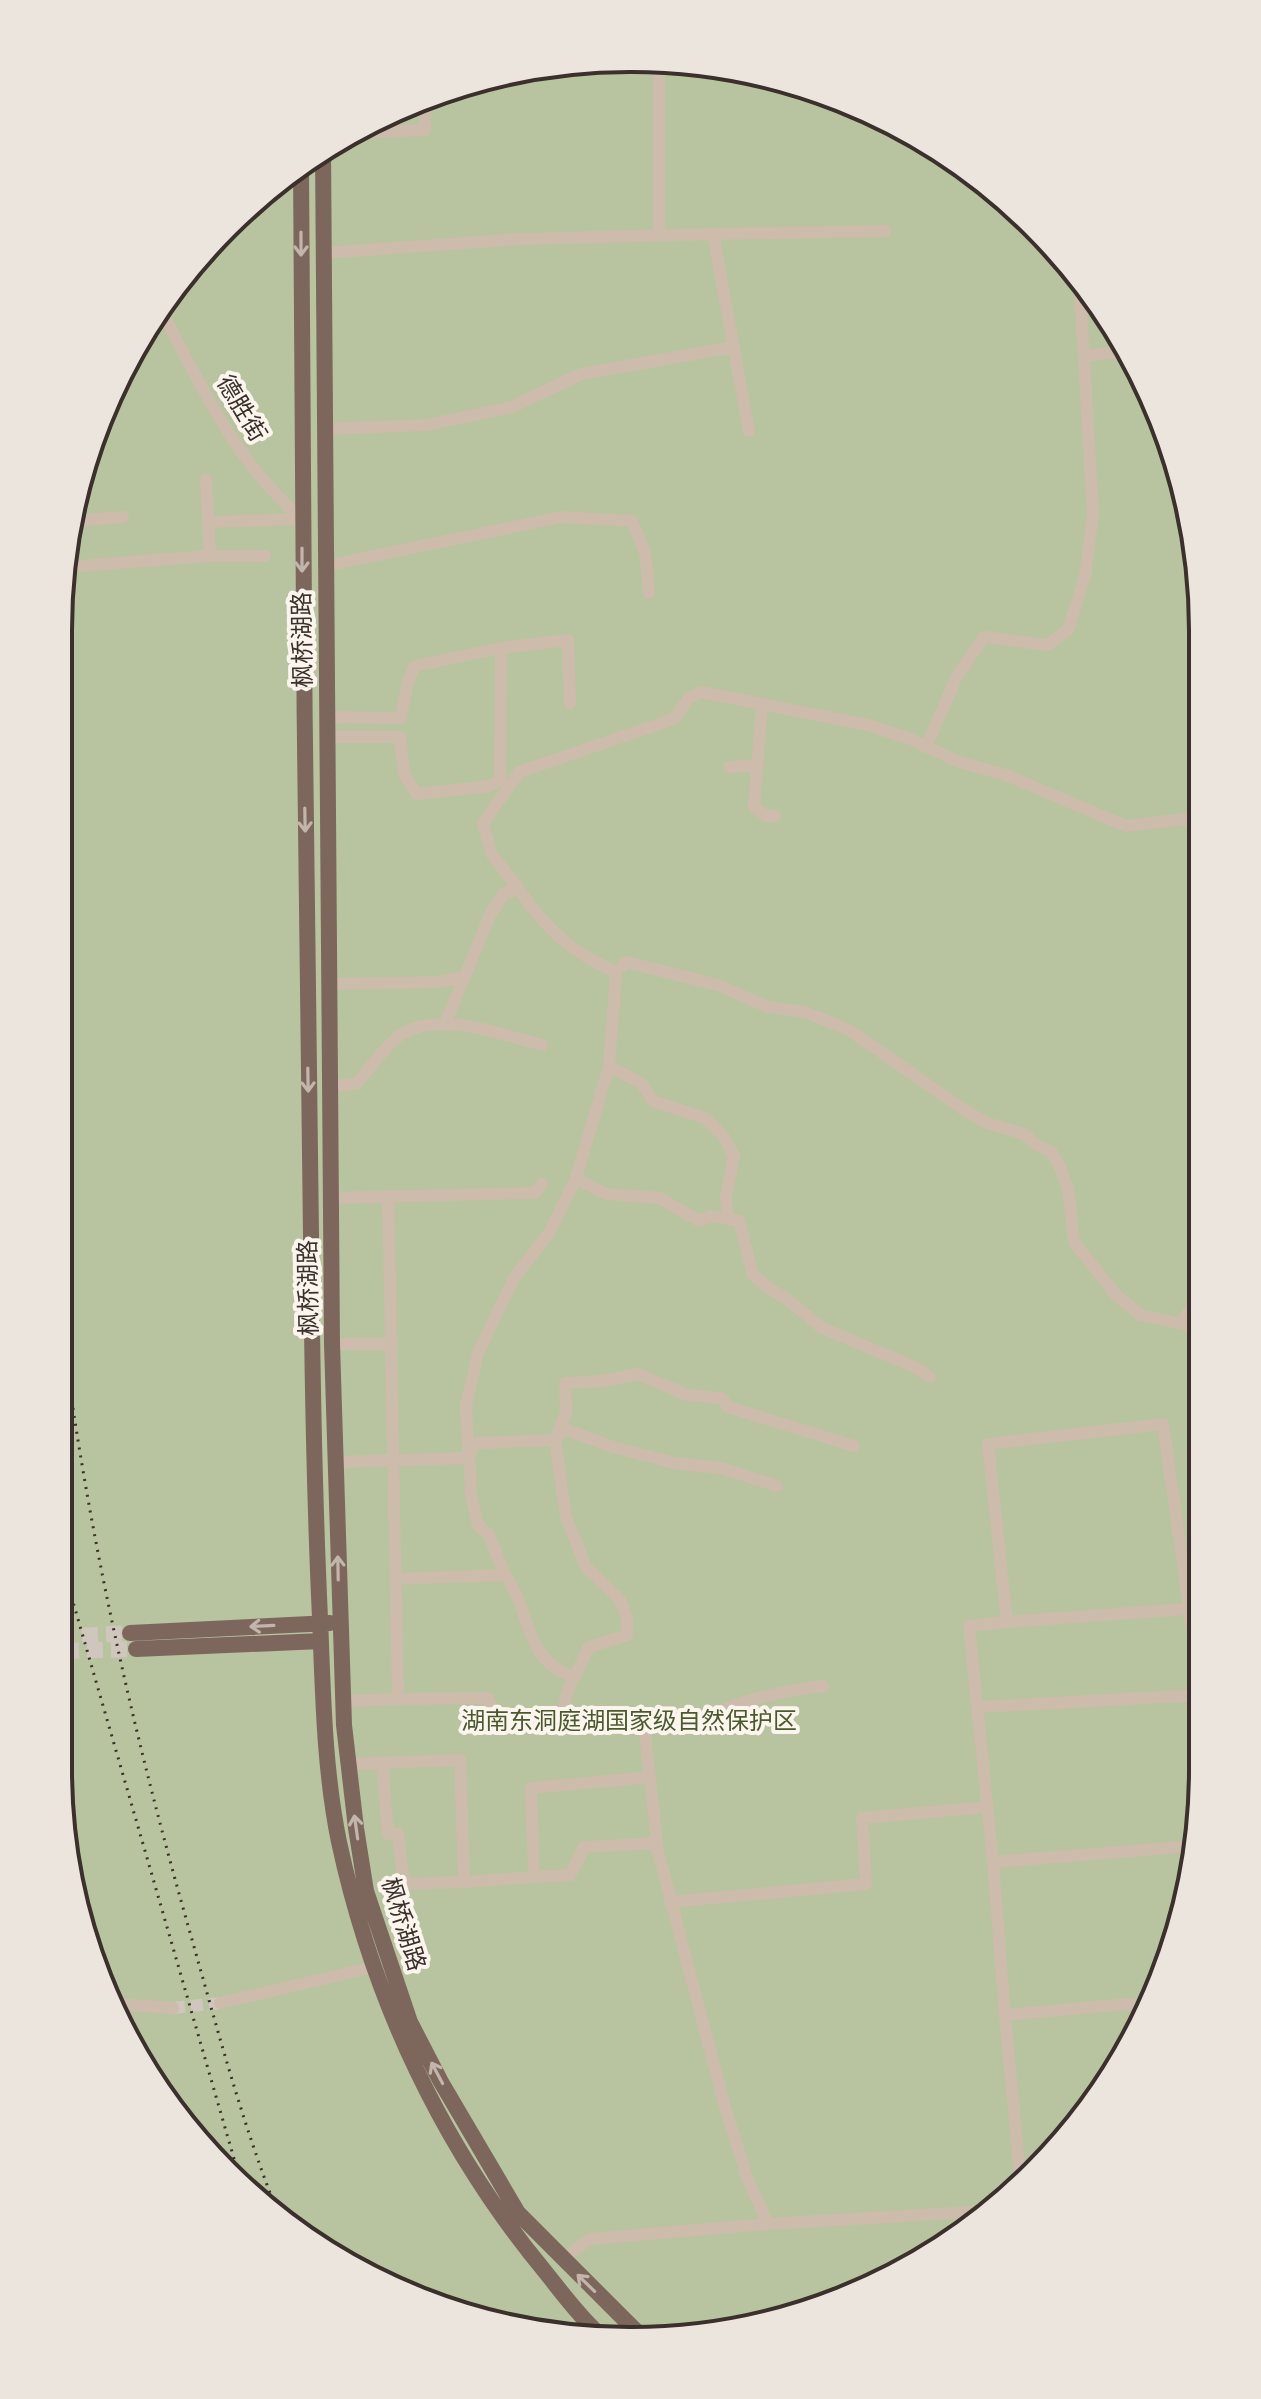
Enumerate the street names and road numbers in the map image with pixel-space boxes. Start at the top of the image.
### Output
street label: 德胜街 [210,369,274,447]
street label: 枫桥湖路 [286,592,318,688]
street label: 枫桥湖路 [292,1240,324,1336]
street label: 枫桥湖路 [375,1874,433,1974]

